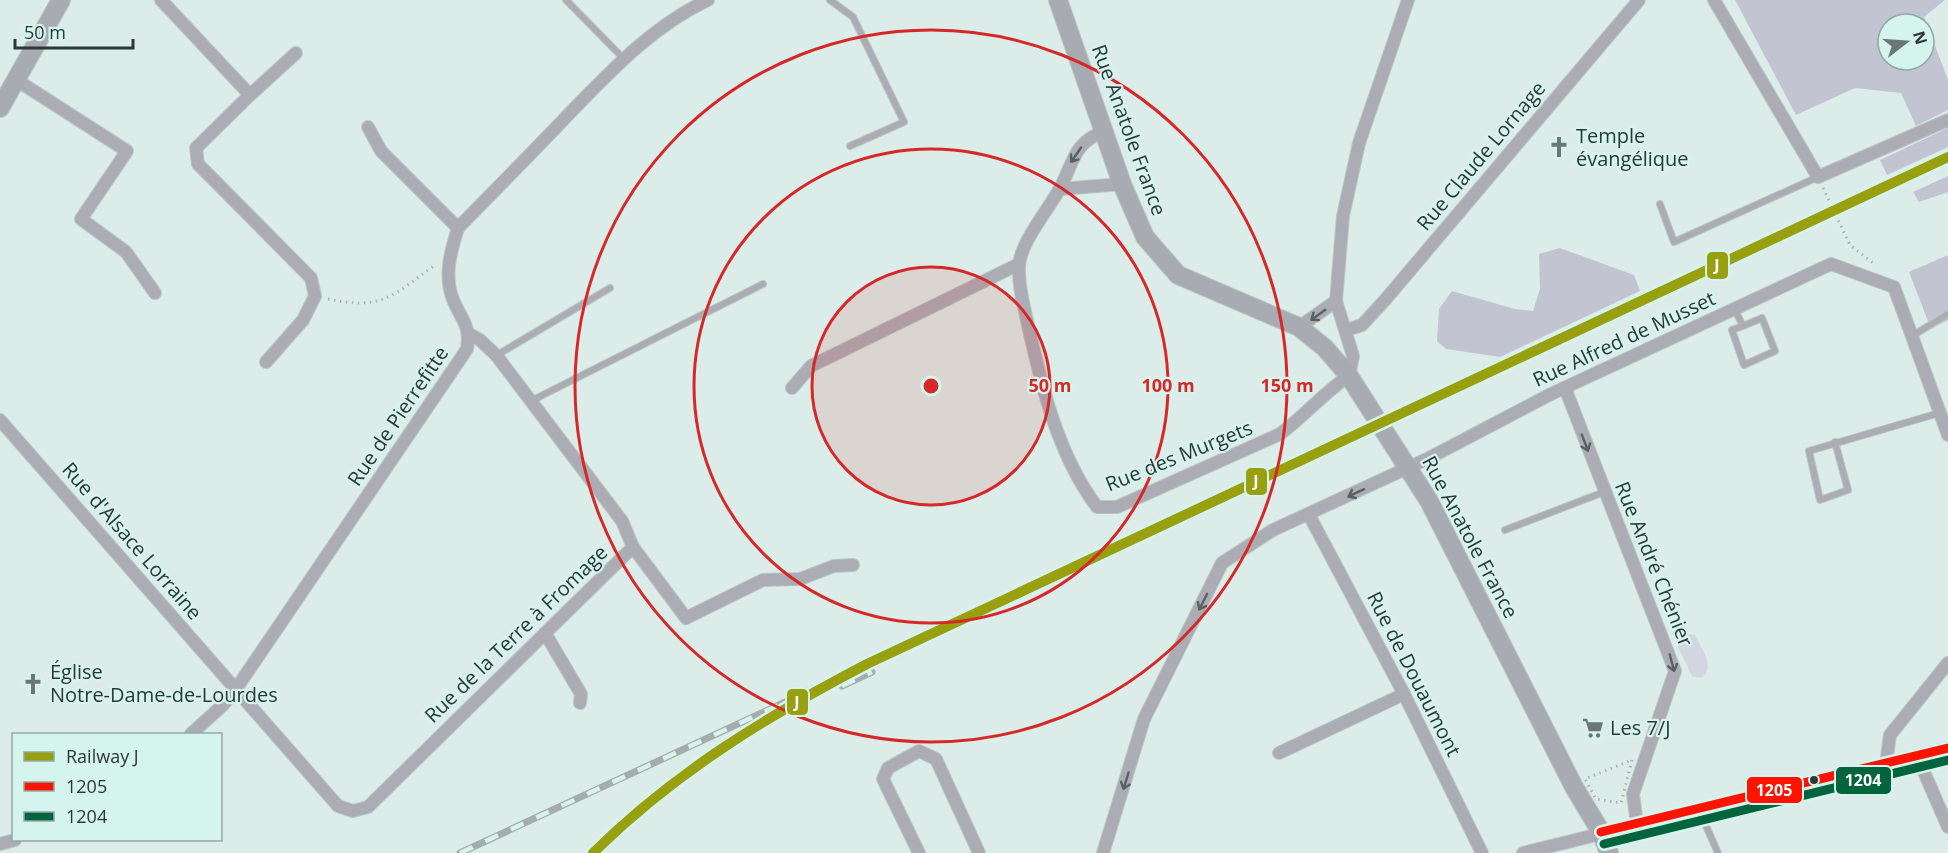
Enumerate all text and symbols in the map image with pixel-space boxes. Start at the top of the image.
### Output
scale bar [15,12,134,50]
north arrow [1876,12,1936,72]
text: 50 m [24,20,66,44]
text: N [1908,28,1933,47]
street label: Rue Anatole France [1086,40,1173,219]
street label: Rue Claude Lornage [1410,75,1551,236]
place label: Temple évangélique [1576,122,1689,172]
church icon: Temple évangélique [1547,135,1571,159]
one-way arrow [1070,146,1082,162]
line badge: J [1706,251,1729,280]
text: J [1712,254,1720,276]
street label: Rue Alfred de Musset [1528,284,1720,393]
one-way arrow [1310,309,1326,321]
street label: Rue de Pierrefitte [341,341,454,491]
text: 50 m [1029,373,1071,397]
text: 100 m [1141,373,1195,397]
text: 150 m [1260,373,1314,397]
centre of rings [921,376,941,396]
street label: Rue des Murgets [1101,414,1256,497]
one-way arrow [1581,433,1592,452]
street label: Rue Anatole France [1416,451,1525,623]
street label: Rue d'Alsace Lorraine [56,456,208,625]
line badge: J [1245,467,1268,496]
text: J [1251,470,1259,492]
street label: Rue André Chénier [1609,477,1700,650]
one-way arrow [1347,487,1365,499]
street label: Rue de la Terre à Fromage [418,539,613,728]
street label: Rue de Douaumont [1361,587,1468,761]
one-way arrow [1197,593,1208,611]
one-way arrow [1667,653,1678,672]
place label: Église Notre-Dame-de-Lourdes [50,658,278,708]
church icon: Église Notre-Dame-de-Lourdes [21,672,45,696]
line badge: J [786,688,809,716]
text: J [792,691,800,713]
place label: Les 7/J [1610,714,1671,741]
supermarket icon: Les 7/J [1581,716,1605,740]
legend [12,733,222,841]
text: Railway J [66,744,139,768]
line badge: 1204 [1835,766,1892,795]
text: 1204 [1845,769,1881,791]
one-way arrow [1120,771,1131,790]
text: 1205 [66,774,107,798]
unlabelled marker [1808,774,1820,786]
line badge: 1205 [1746,776,1803,804]
text: 1205 [1756,779,1792,801]
text: 1204 [66,804,107,828]

